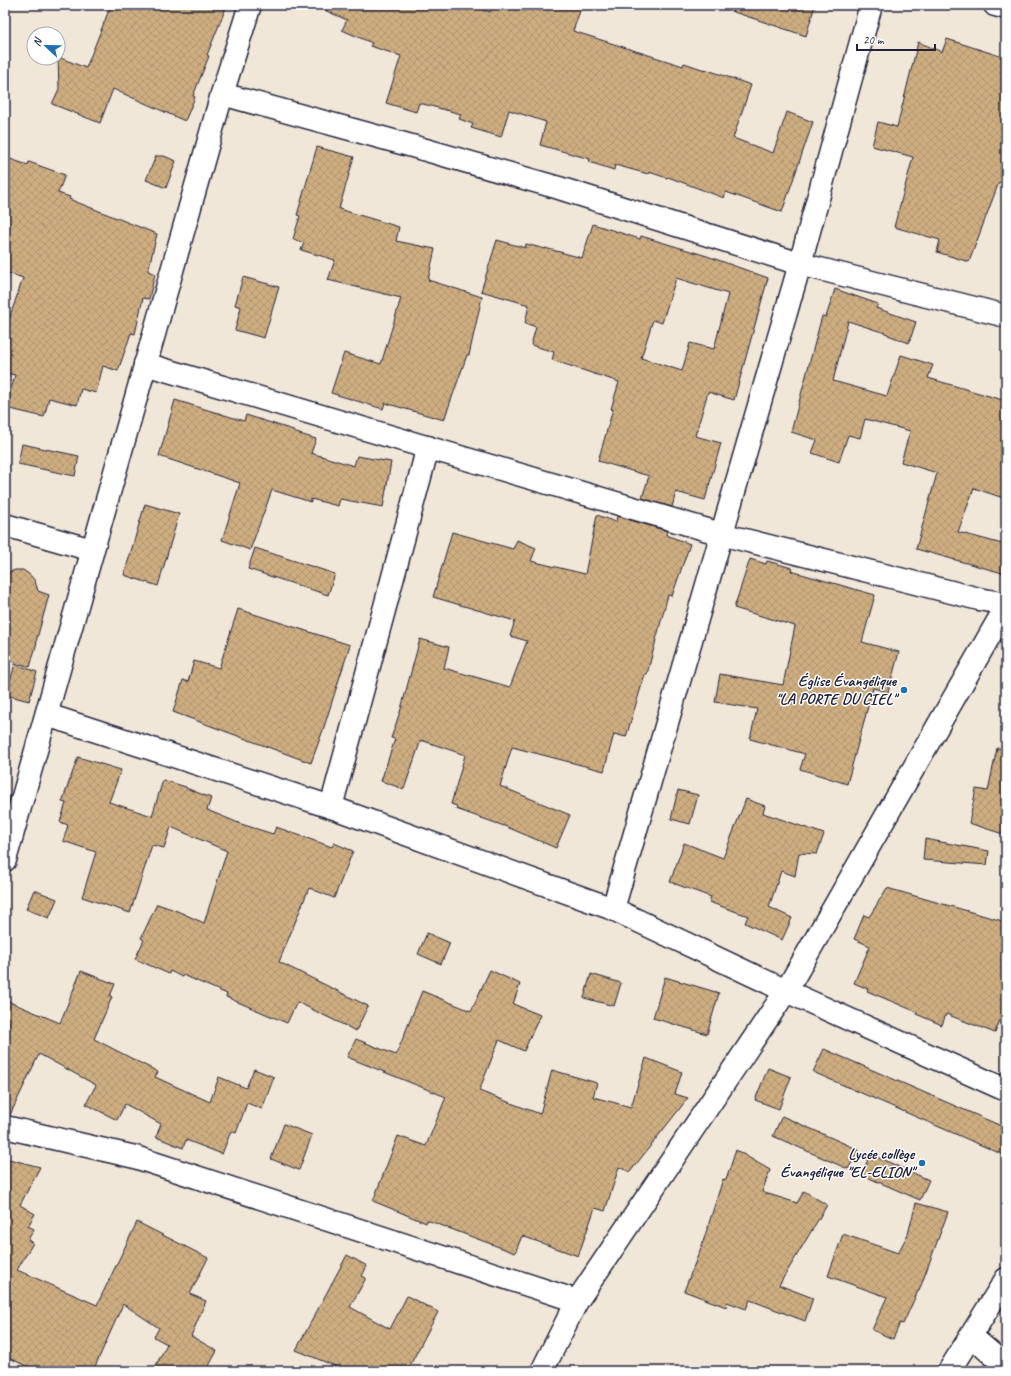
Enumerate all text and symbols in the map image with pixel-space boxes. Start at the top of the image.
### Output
north arrow [26,26,66,66]
scale bar [857,26,935,52]
text: 20 m [863,32,885,48]
text: N [29,34,45,48]
place label: Église Évangélique "LA PORTE DU CIEL" [776,671,900,709]
marker: Église Évangélique "LA PORTE DU CIEL" [899,685,909,695]
place label: Lycée collège Évangélique "EL-ELION" [780,1144,918,1182]
marker: Lycée collège Évangélique "EL-ELION" [917,1158,927,1168]

